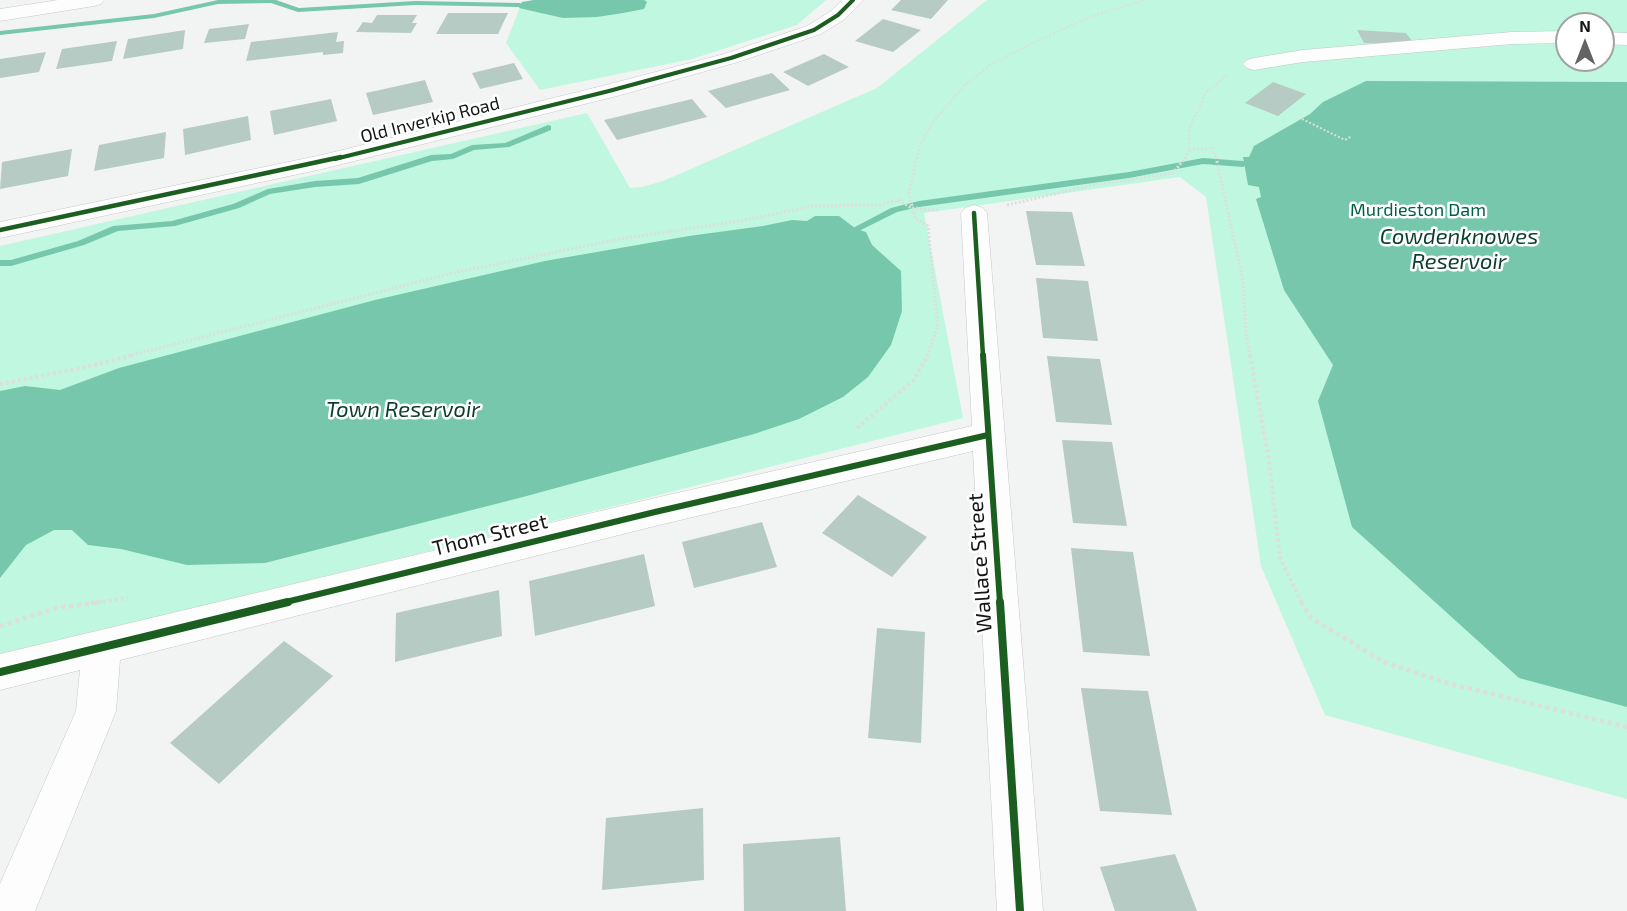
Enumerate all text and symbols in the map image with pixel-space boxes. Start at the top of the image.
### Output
north arrow [1555,12,1615,72]
text: N [1579,16,1591,35]
street label: Old Inverkip Road [358,92,502,148]
park label: Murdieston Dam [1350,199,1486,221]
water label: Cowdenknowes Reservoir [1380,224,1538,276]
water label: Town Reservoir [326,397,480,423]
street label: Wallace Street [963,492,997,634]
street label: Thom Street [430,509,550,561]

